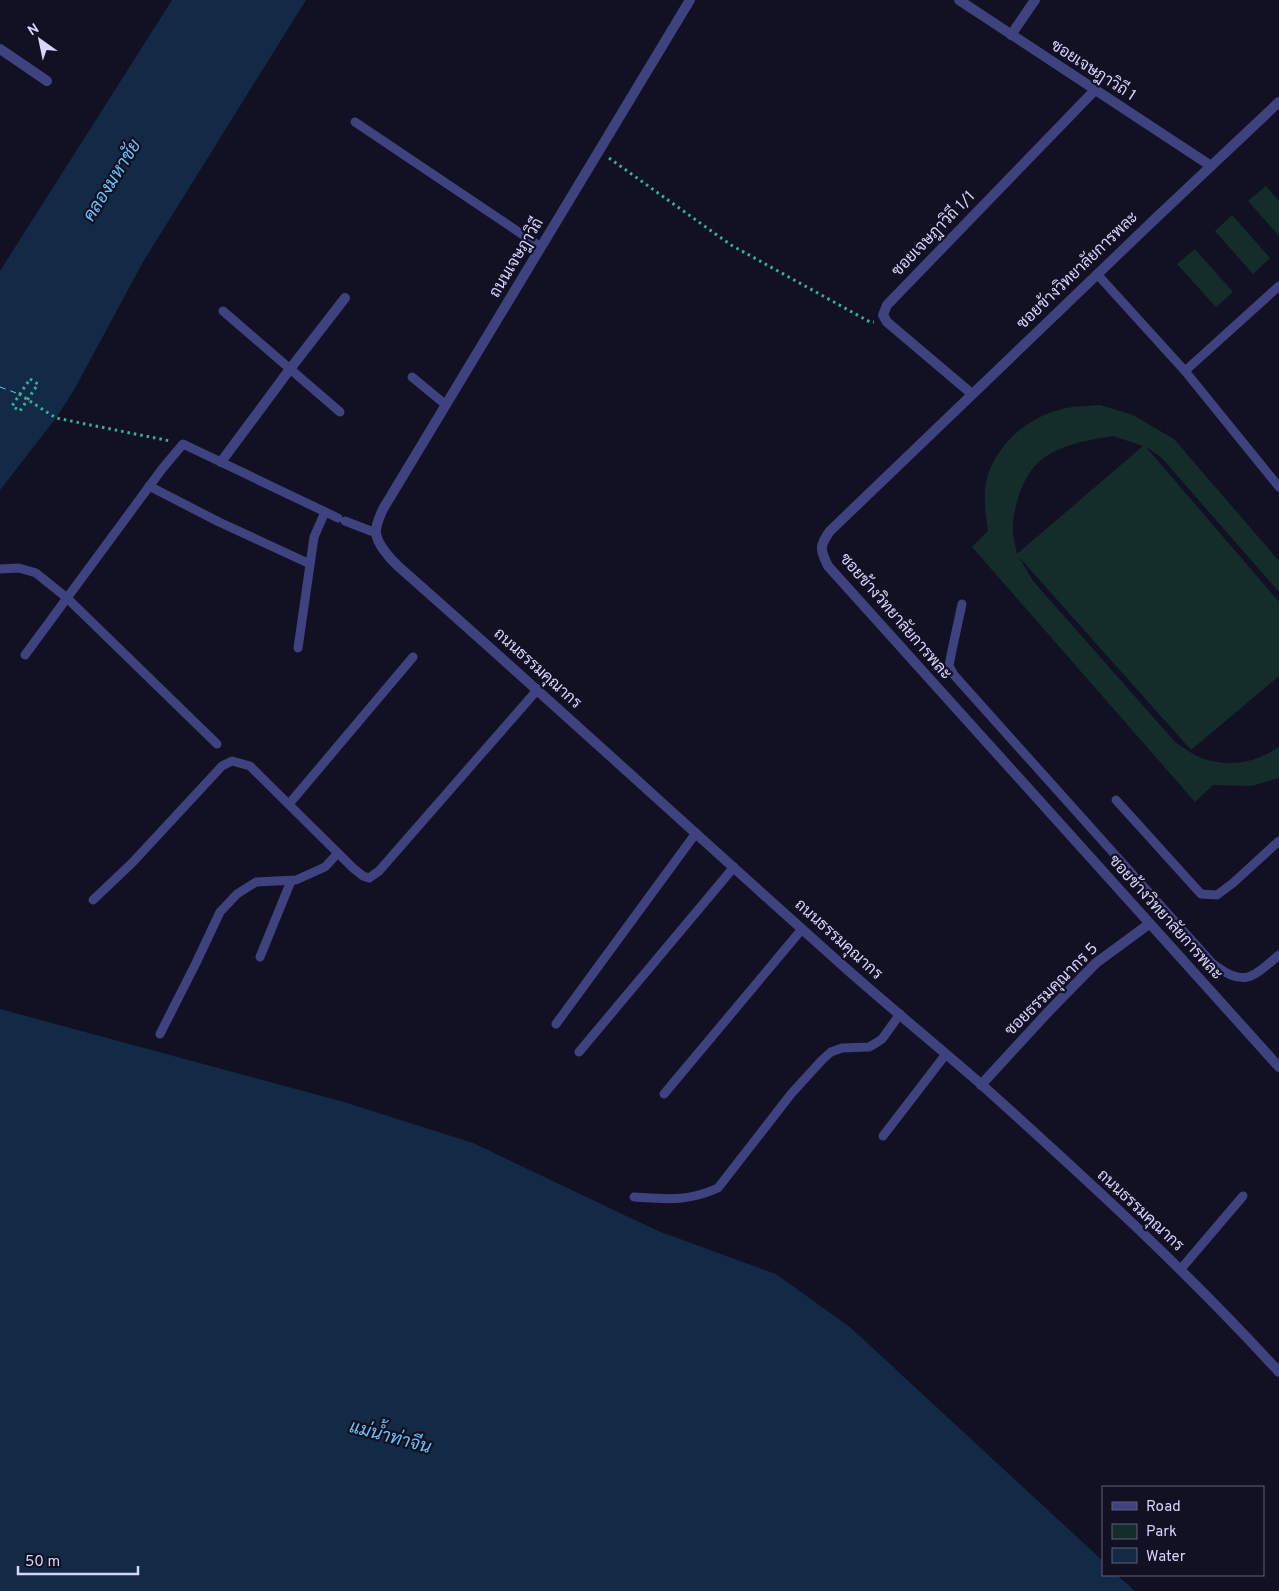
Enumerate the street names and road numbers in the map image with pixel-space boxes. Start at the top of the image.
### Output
street label: ซอยเจษฎาวิถี 1 [1047,33,1141,106]
street label: ซอยเจษฎาวิถี 1/1 [886,185,980,281]
street label: ซอยข้างวิทยาลัยการพละ [1012,206,1143,334]
street label: ถนนเจษฎาวิถี [483,213,549,301]
street label: ซอยข้างวิทยาลัยการพละ [835,548,957,684]
street label: ถนนธรรมคุณากร [489,624,585,714]
street label: ซอยข้างวิทยาลัยการพละ [1104,850,1228,985]
street label: ถนนธรรมคุณากร [790,895,886,985]
street label: ซอยธรรมคุณากร 5 [1001,939,1103,1041]
street label: ถนนธรรมคุณากร [1092,1166,1188,1256]

